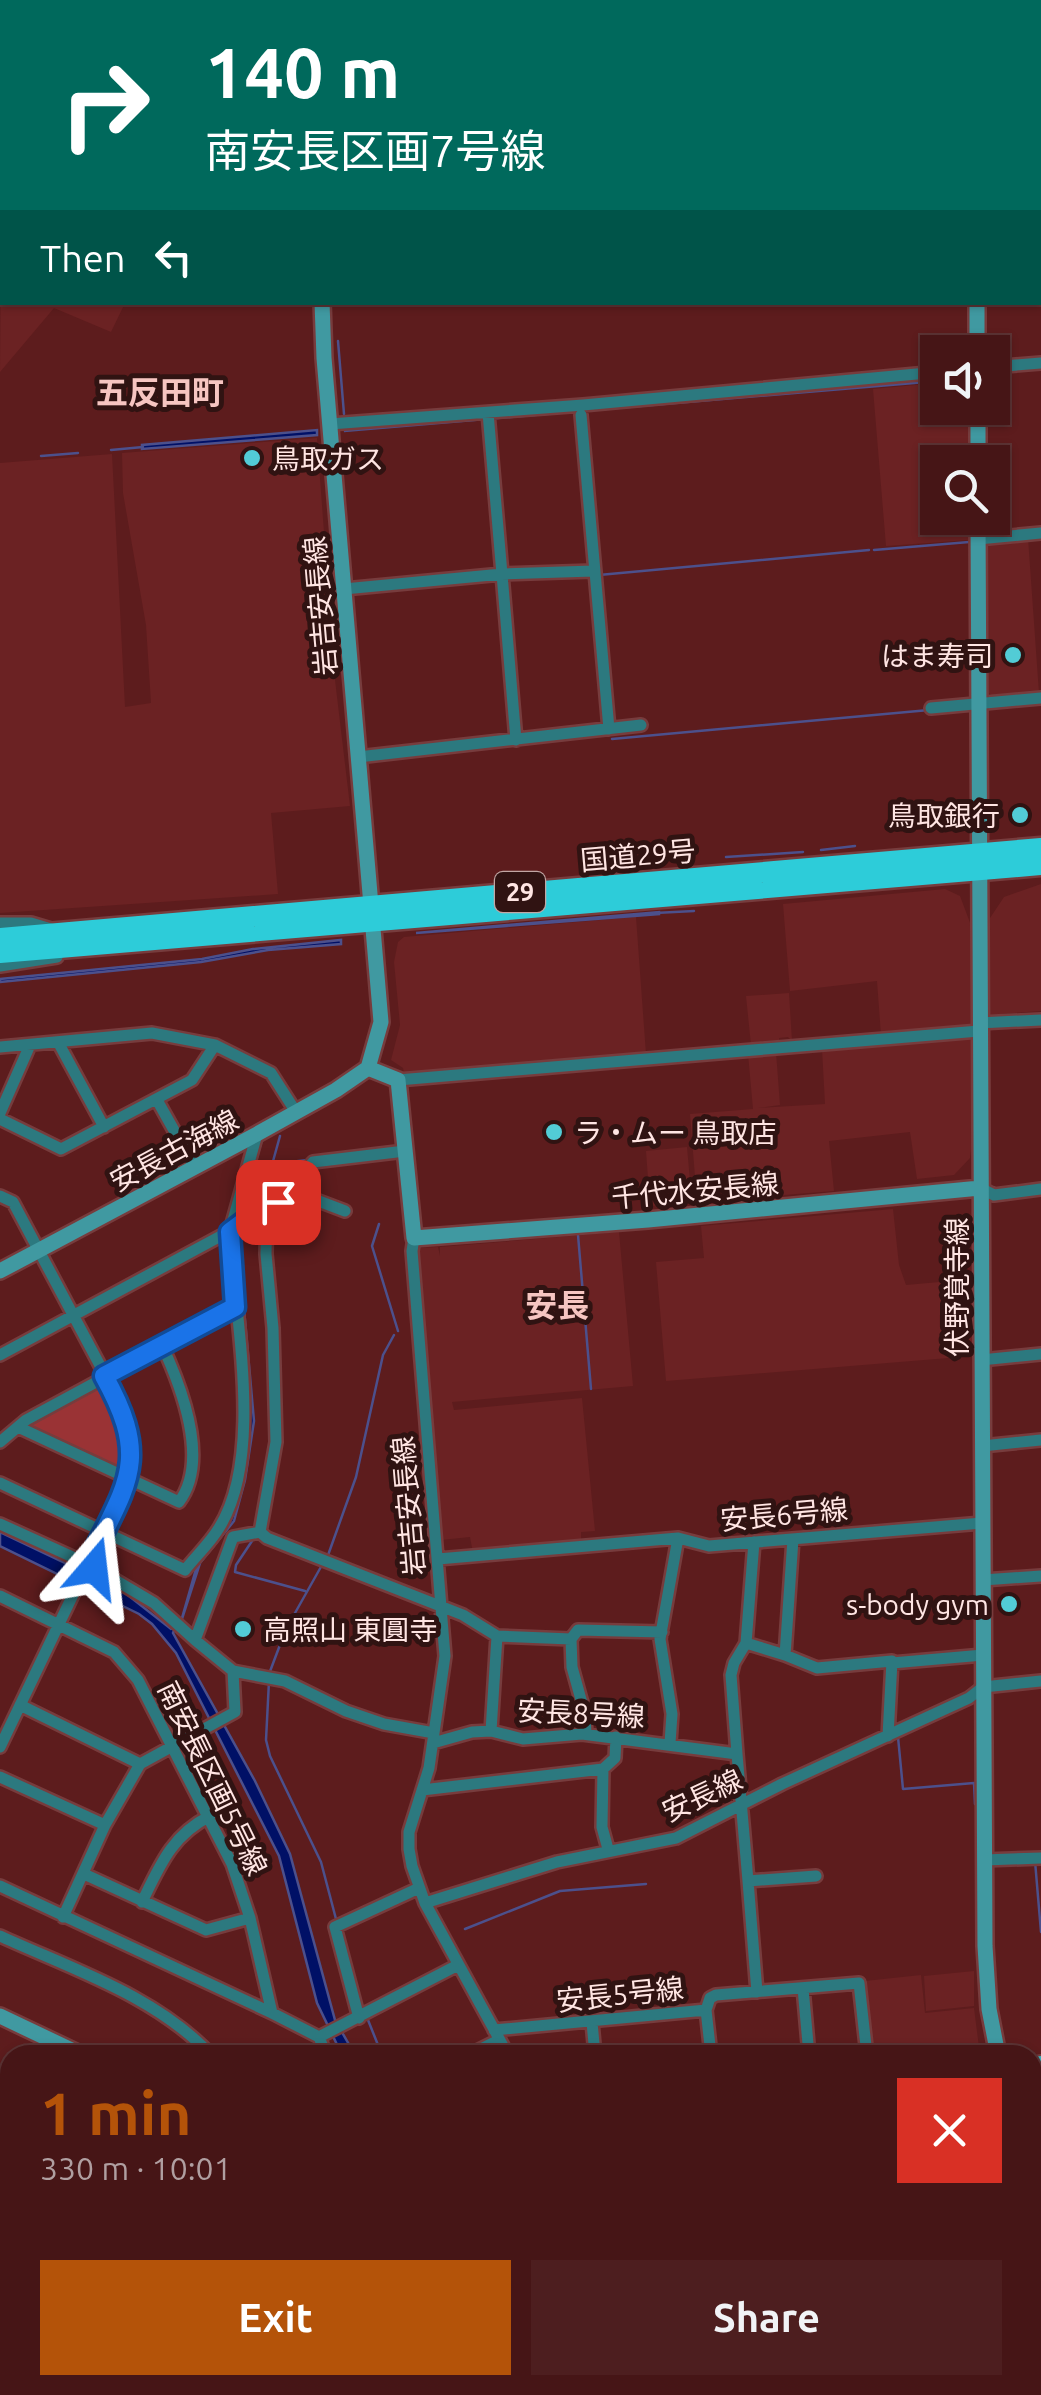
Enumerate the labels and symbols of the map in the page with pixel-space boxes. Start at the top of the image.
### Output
district label: 五反田町 [96,374,224,410]
place label: 鳥取ガス [272,443,384,474]
marker: 鳥取ガス [241,447,263,469]
street label: 岩吉安長線 [298,535,342,677]
place label: はま寿司 [881,640,993,671]
marker: はま寿司 [1002,644,1024,666]
place label: 鳥取銀行 [888,800,1000,831]
marker: 鳥取銀行 [1009,804,1031,826]
street label: 国道29号 [579,835,697,875]
road number: 29 [495,872,545,912]
street label: 安長古海線 [105,1103,243,1197]
place label: ラ・ムー 鳥取店 [574,1117,776,1148]
marker: ラ・ムー 鳥取店 [543,1121,565,1143]
pin [236,1160,321,1245]
street label: 千代水安長線 [610,1167,780,1213]
street label: 伏野覚寺線 [941,1217,972,1357]
district label: 安長 [525,1287,589,1323]
street label: 岩吉安長線 [386,1435,430,1577]
street label: 安長6号線 [719,1493,849,1535]
position arrow [42,1516,146,1620]
place label: s-body gym [846,1589,989,1620]
marker: s-body gym [998,1593,1020,1615]
place label: 高照山 東圓寺 [263,1614,437,1645]
marker: 高照山 東圓寺 [232,1618,254,1640]
street label: 南安長区画5号線 [153,1676,273,1880]
street label: 安長8号線 [516,1694,646,1732]
street label: 安長線 [657,1763,747,1827]
street label: 安長5号線 [555,1972,685,2016]

